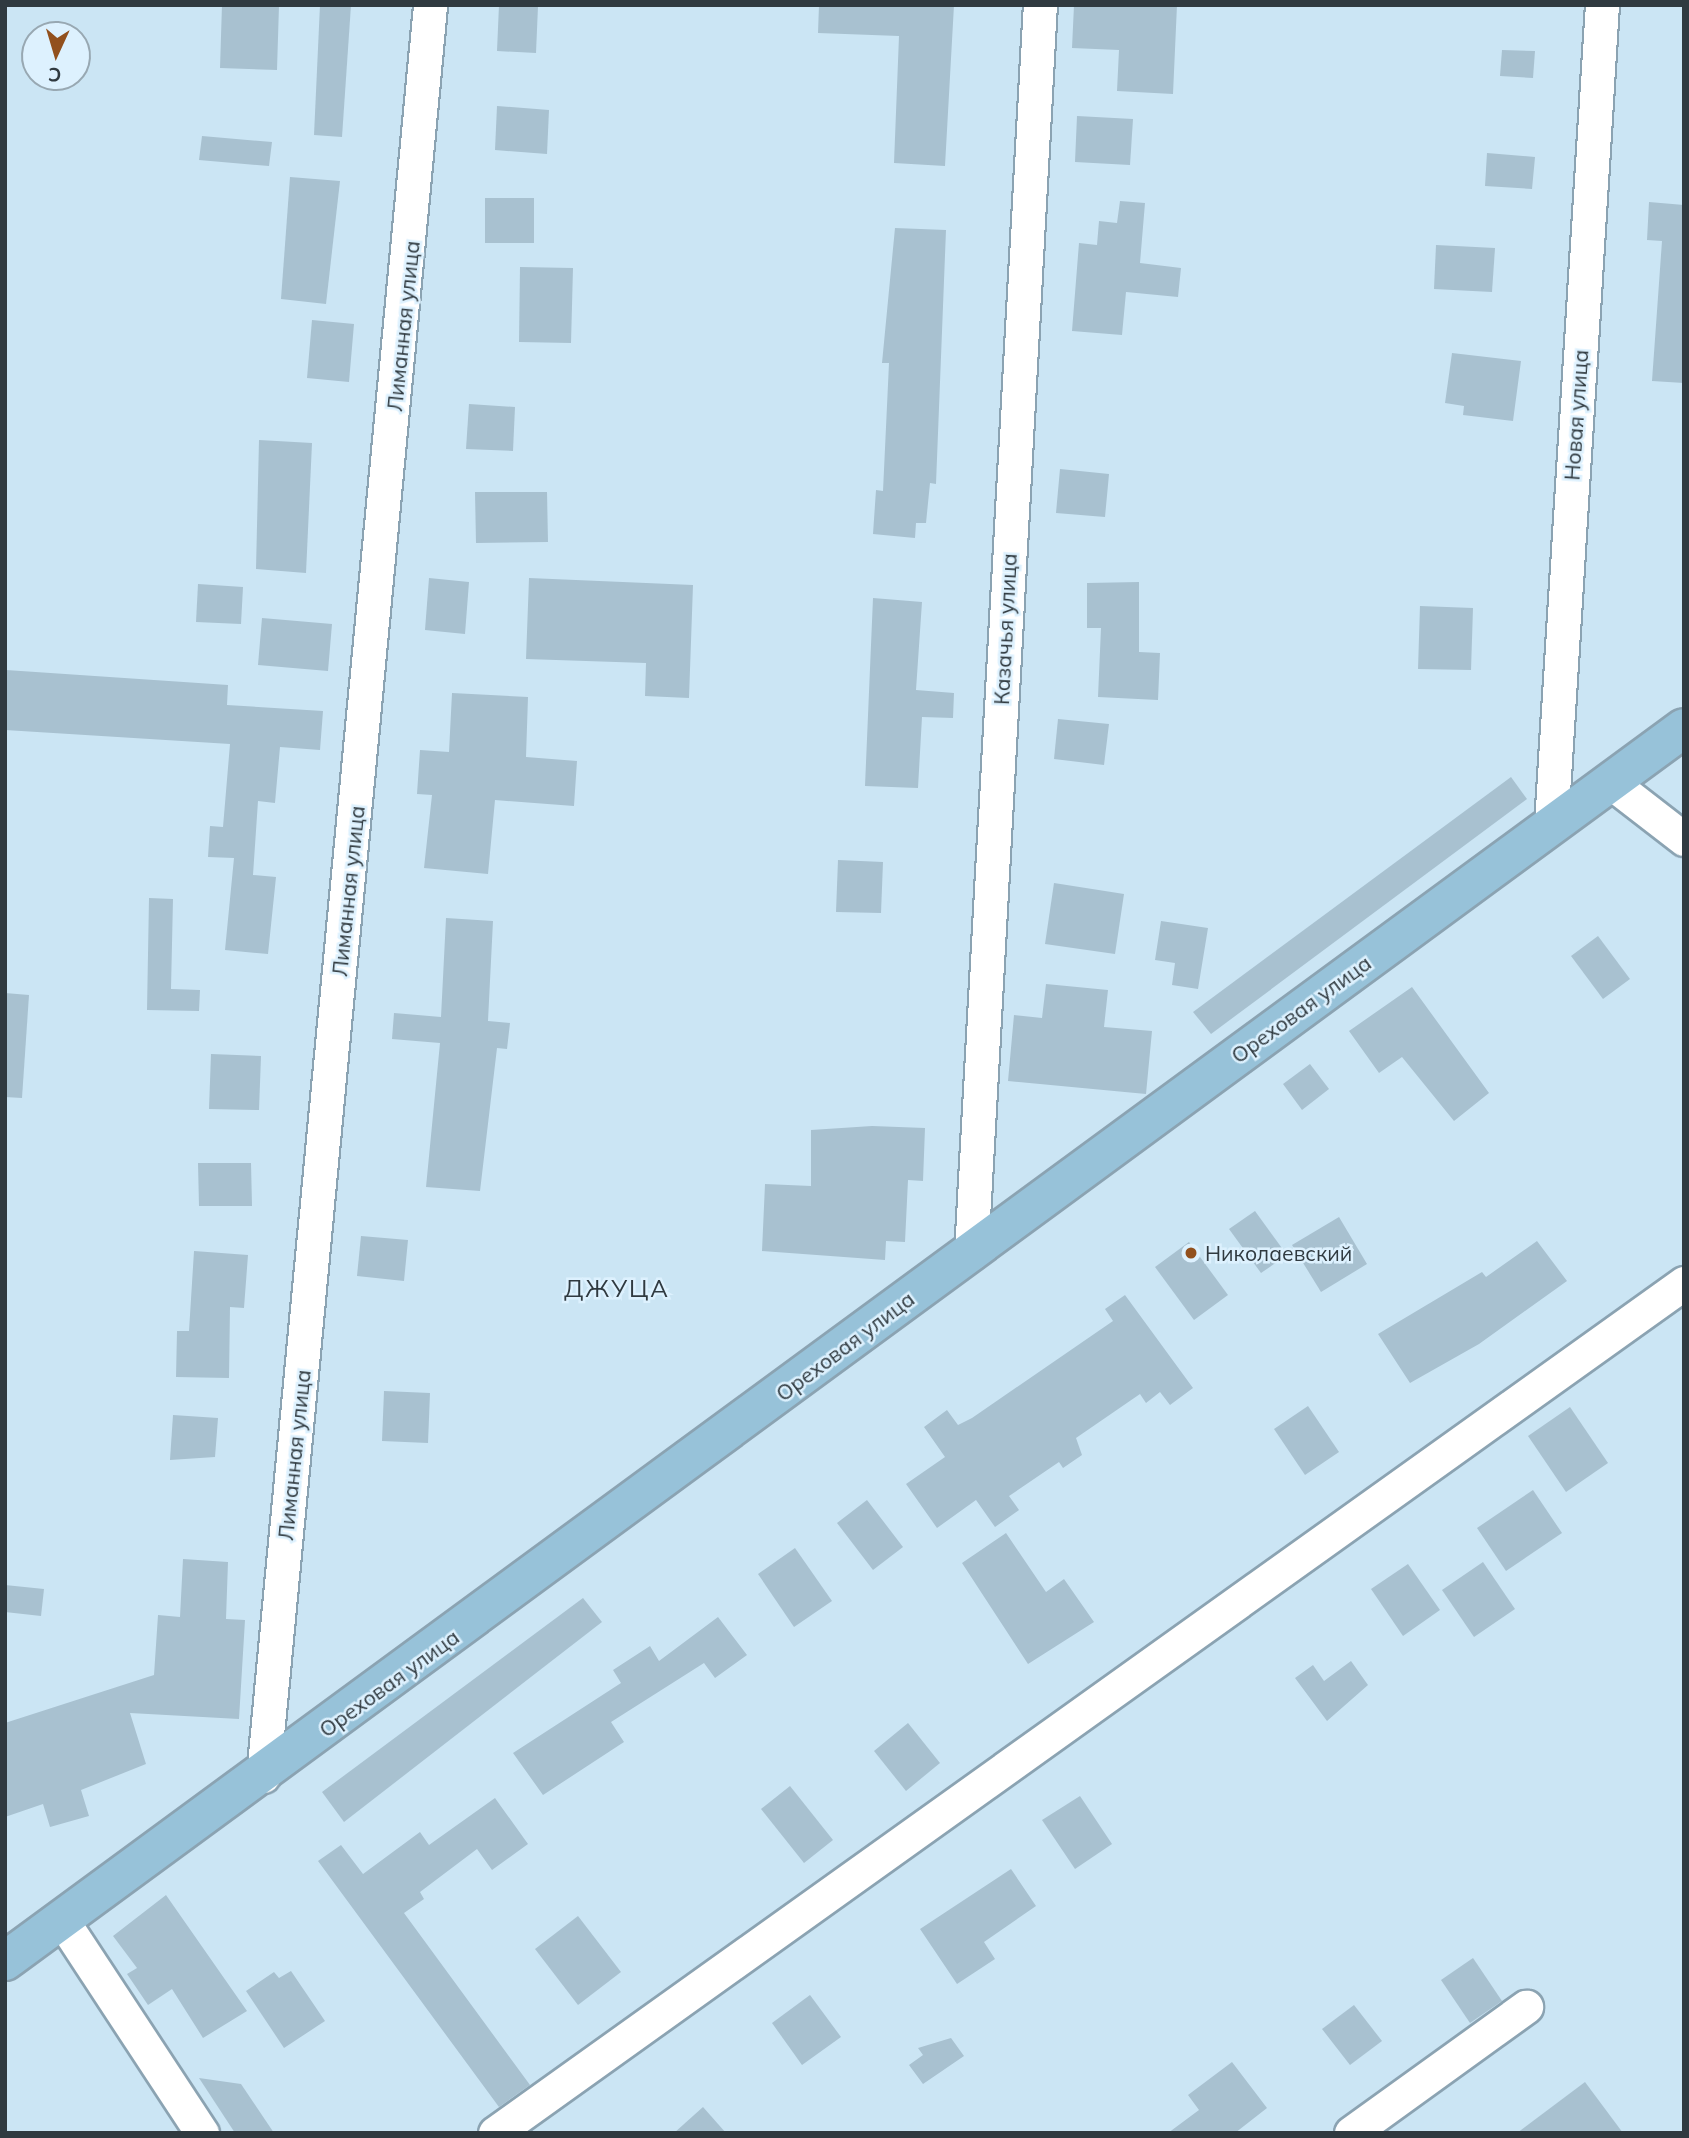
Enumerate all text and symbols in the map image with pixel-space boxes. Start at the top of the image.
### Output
north arrow [21,21,91,91]
text: С [47,63,62,87]
street label: Лиманная улица [382,239,424,413]
street label: Новая улица [1559,349,1593,481]
street label: Казачья улица [988,553,1022,705]
street label: Лиманная улица [327,804,369,978]
street label: Ореховая улица [1226,950,1376,1068]
place label: Николаевский [1205,1240,1352,1266]
marker: Николаевский [1183,1245,1199,1261]
district label: ДЖУЦА [565,1275,669,1303]
street label: Ореховая улица [771,1286,919,1406]
street label: Лиманная улица [273,1368,315,1542]
street label: Ореховая улица [314,1624,464,1742]

